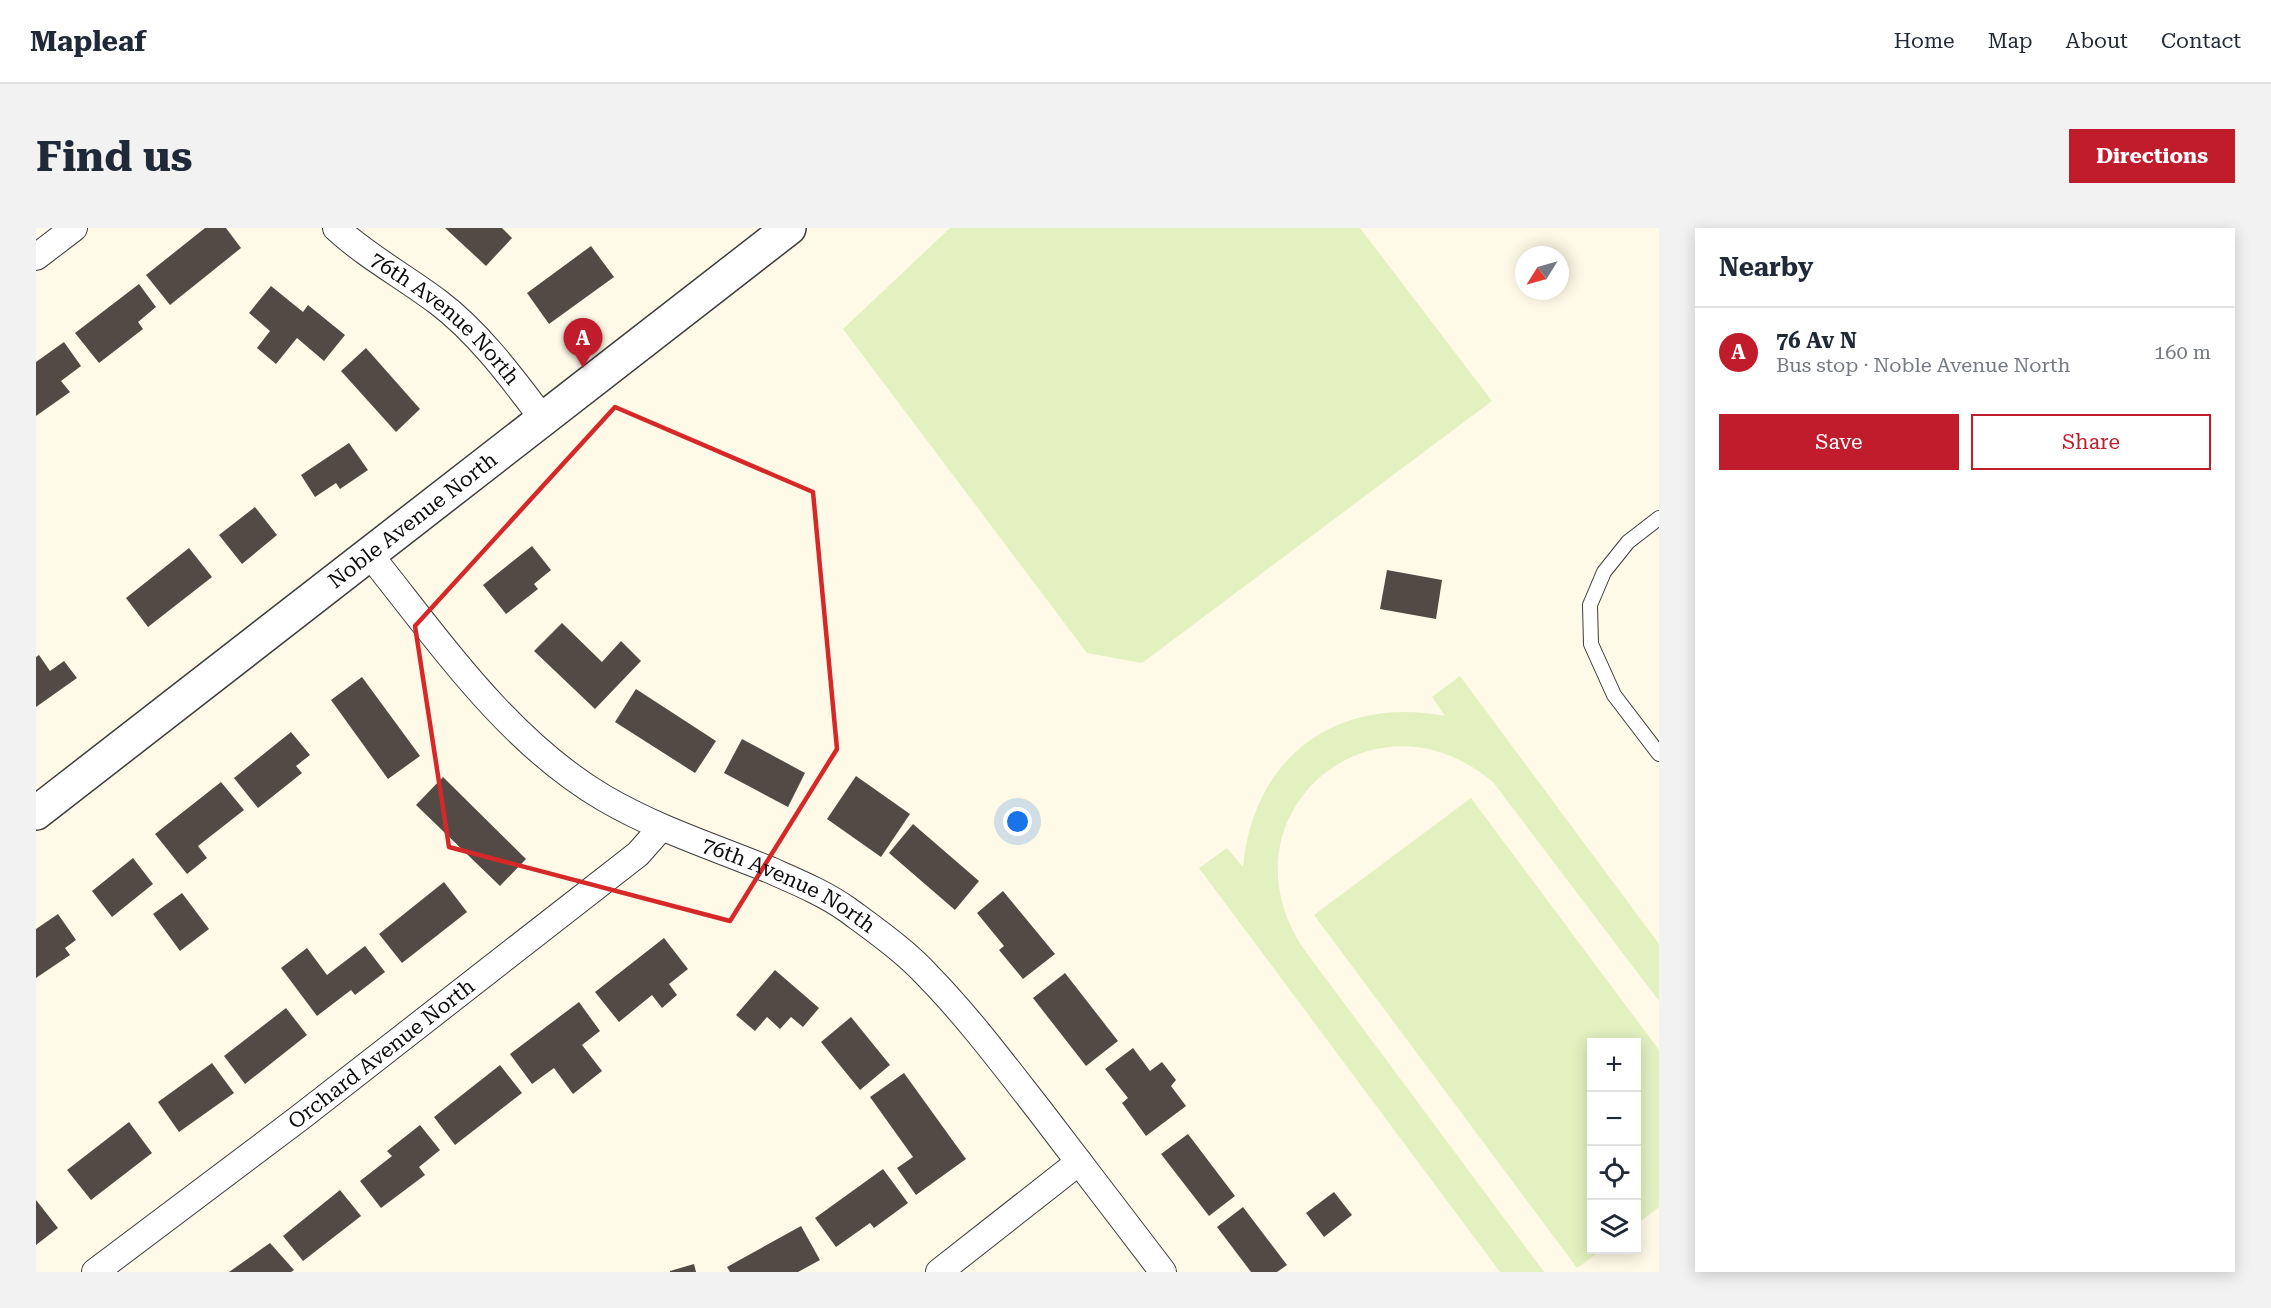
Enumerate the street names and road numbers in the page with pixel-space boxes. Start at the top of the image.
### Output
street label: 76th Avenue North [366,247,525,390]
street label: Noble Avenue North [324,447,502,593]
street label: 76th Avenue North [699,833,880,938]
street label: Orchard Avenue North [284,974,480,1134]

